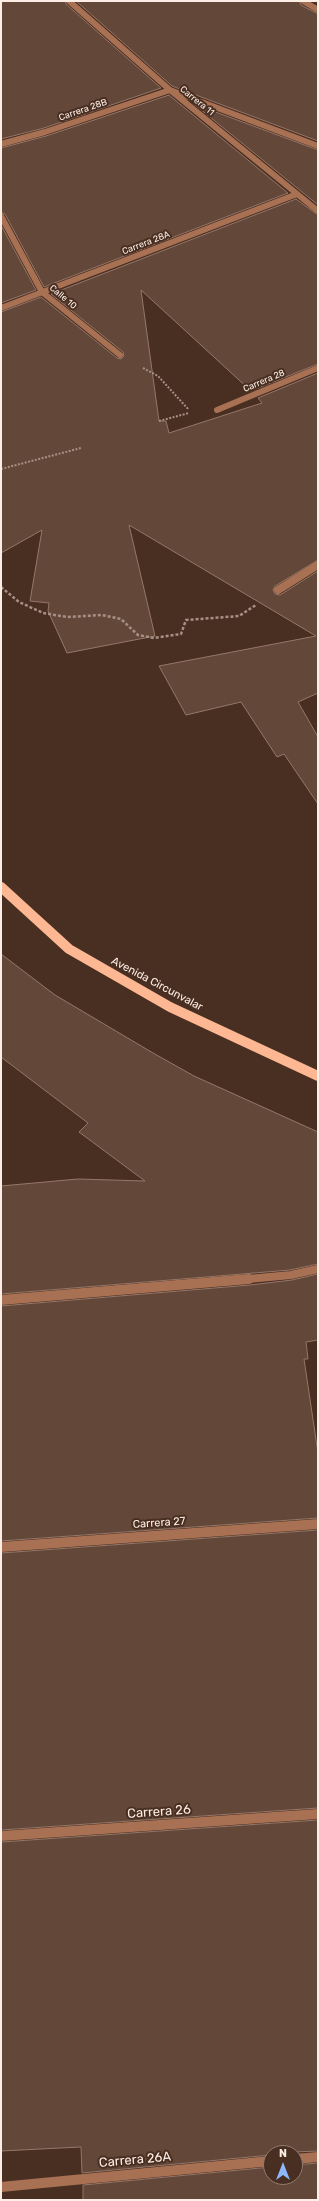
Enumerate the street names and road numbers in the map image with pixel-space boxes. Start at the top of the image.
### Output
street label: Carrera 11 [178,84,216,118]
street label: Carrera 28B [57,97,109,123]
street label: Carrera 28A [121,229,171,257]
street label: Calle 10 [47,283,79,311]
street label: Carrera 28 [242,367,286,395]
street label: Avenida Circunvalar [109,954,205,1014]
street label: Carrera 27 [132,1515,186,1531]
street label: Carrera 26 [127,1802,191,1822]
street label: Carrera 26A [98,2149,172,2171]

